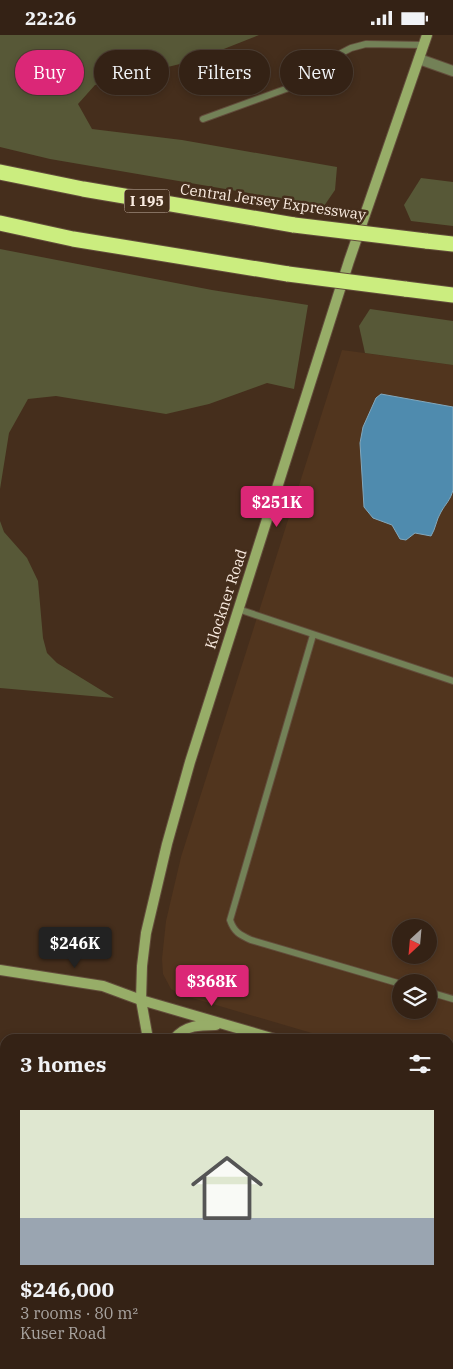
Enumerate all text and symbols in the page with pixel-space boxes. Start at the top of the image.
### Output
text: 22:26 [25,6,76,30]
chip: Buy [15,50,84,95]
chip: Rent [94,50,169,95]
chip: Filters [179,50,270,95]
chip: New [280,50,353,95]
street label: Central Jersey Expressway [179,179,367,224]
road number: I 195 [124,189,170,213]
pin: $251K [242,485,312,528]
text: $251K [252,492,302,512]
street label: Klockner Road [200,547,251,651]
north arrow [392,919,438,964]
map controls [392,919,437,1019]
pin: $246K [40,927,110,969]
text: $246K [50,933,100,953]
pin: $368K [177,965,247,1007]
text: $368K [187,971,237,991]
button: layers [392,974,437,1019]
text: 3 homes [20,1050,106,1078]
icon: filters [406,1050,434,1078]
icon: home [182,1143,272,1233]
text: $246,000 [20,1275,114,1303]
text: 3 rooms · 80 m² [20,1303,138,1323]
text: Kuser Road [20,1323,106,1343]

